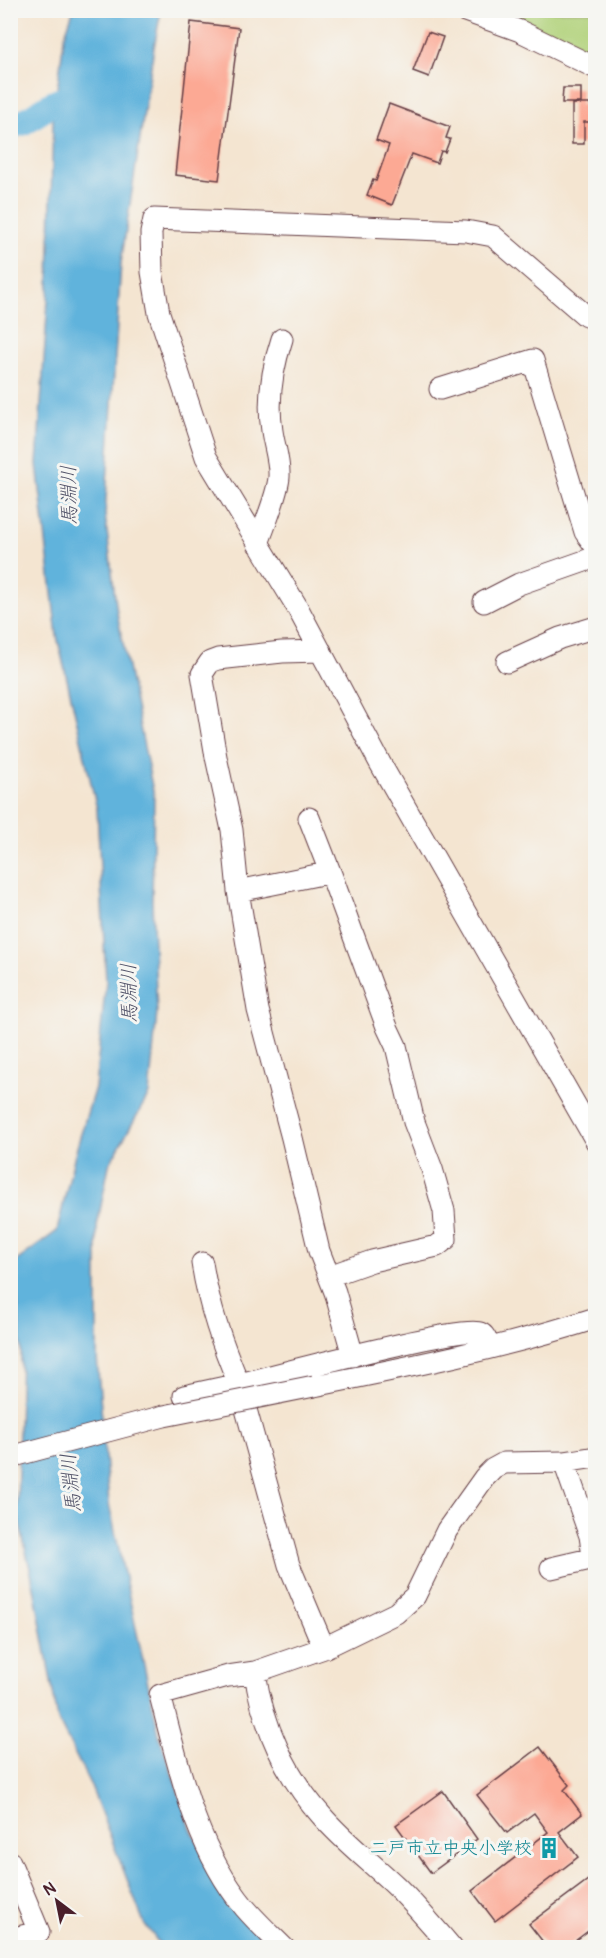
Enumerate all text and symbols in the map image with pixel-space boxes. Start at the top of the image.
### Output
water label: 馬淵川 [56,465,82,525]
water label: 馬淵川 [116,963,142,1023]
water label: 馬淵川 [55,1452,87,1514]
building icon: 二戸市立中央小学校 [537,1836,561,1860]
place label: 二戸市立中央小学校 [370,1837,532,1860]
north arrow [27,1871,87,1931]
text: N [40,1878,60,1900]

